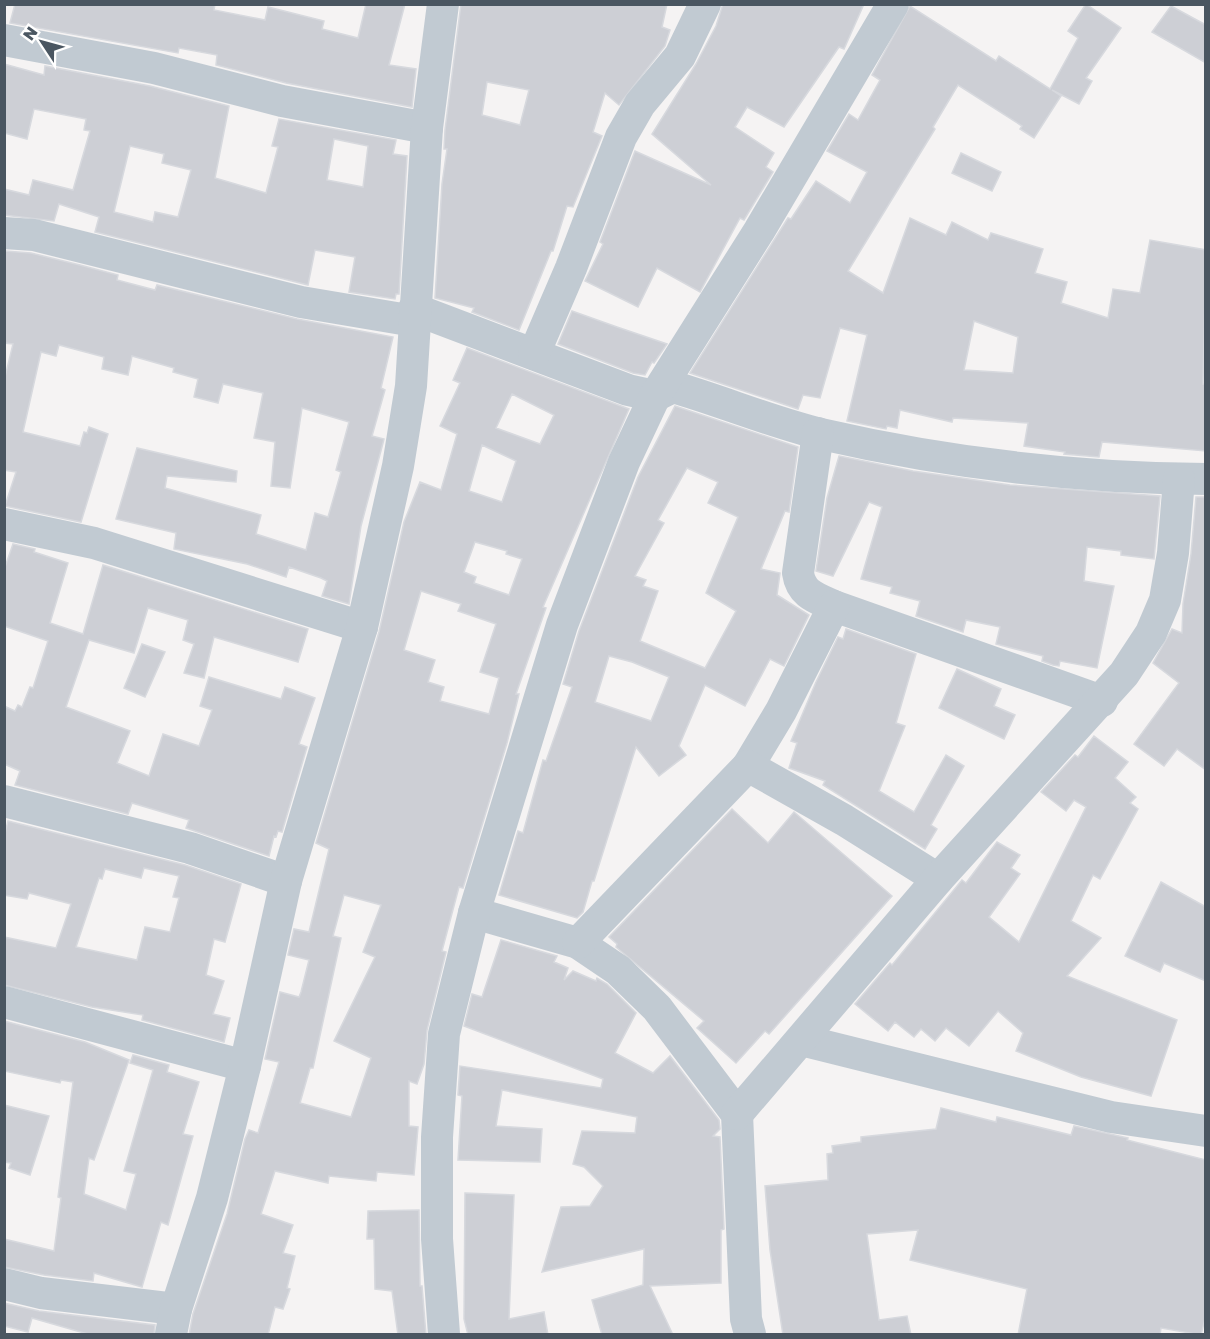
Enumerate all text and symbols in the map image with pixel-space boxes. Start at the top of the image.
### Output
north arrow [12,12,72,72]
text: N [18,22,42,44]

